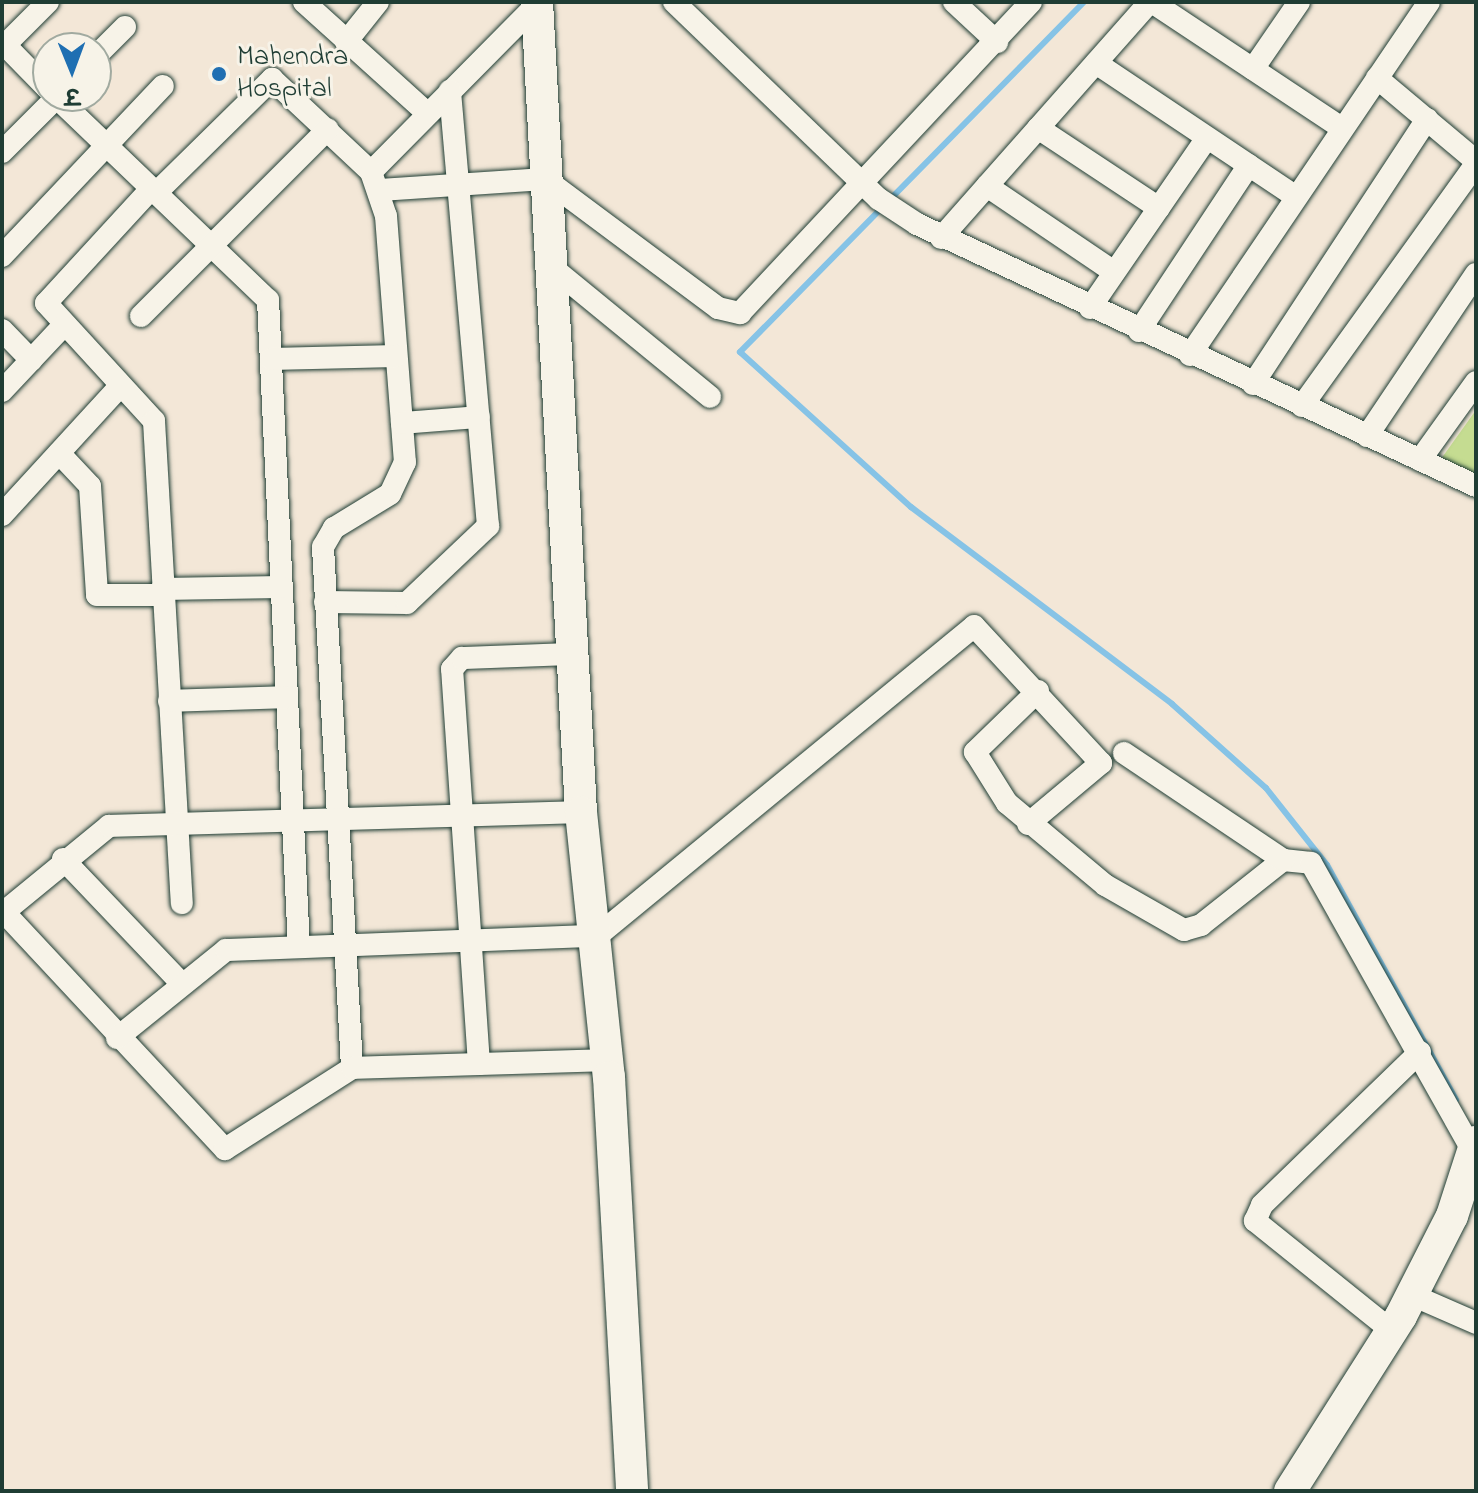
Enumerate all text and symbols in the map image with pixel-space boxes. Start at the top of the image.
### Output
north arrow [32,32,112,112]
place label: Mahendra Hospital [237,41,348,107]
marker: Mahendra Hospital [208,63,230,85]
text: उ [65,78,80,110]

